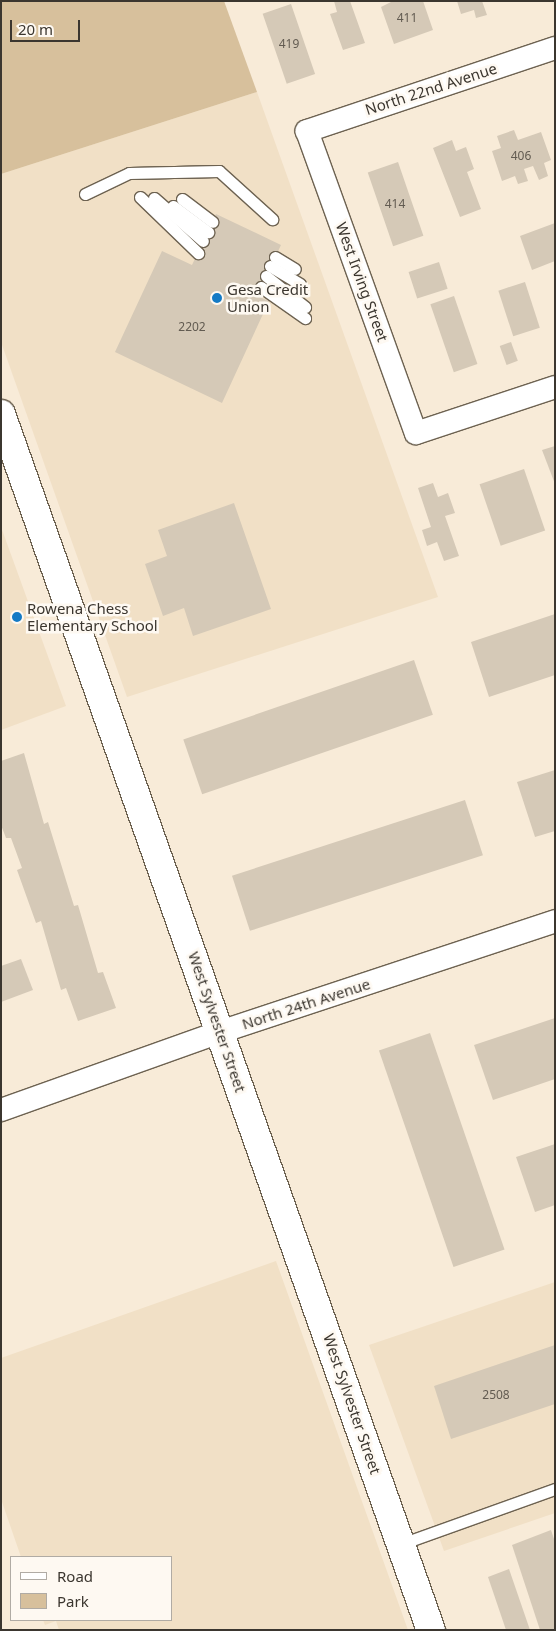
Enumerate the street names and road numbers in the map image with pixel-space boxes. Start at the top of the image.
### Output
street label: North 22nd Avenue [363,59,499,119]
street label: West Irving Street [332,220,392,344]
street label: West Sylvester Street [184,949,250,1095]
street label: North 24th Avenue [240,975,372,1033]
street label: West Sylvester Street [319,1331,385,1477]

